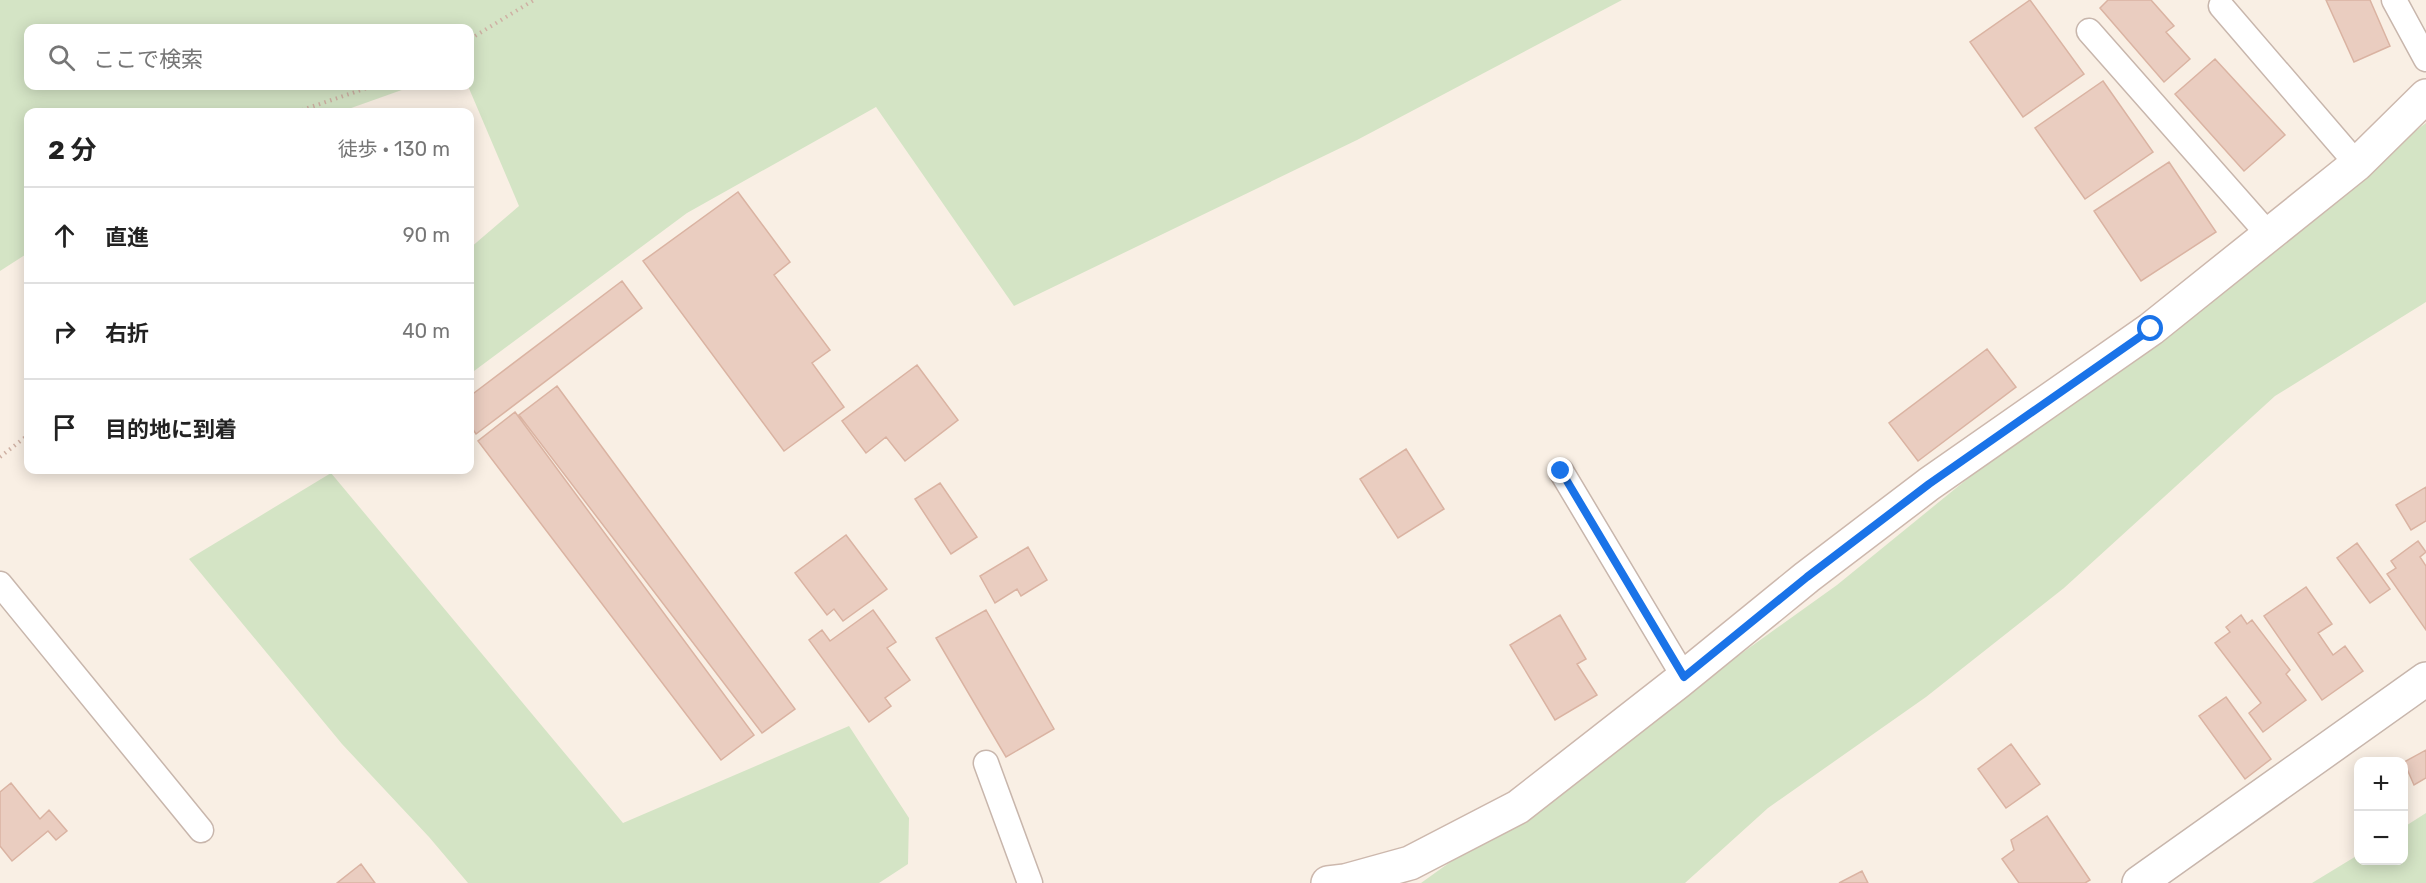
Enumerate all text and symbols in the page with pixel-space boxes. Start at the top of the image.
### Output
search box [24,24,474,90]
icon: search [45,41,78,74]
text: ここで検索 [93,46,203,73]
text: 2 分 [48,135,96,166]
text: 徒歩 · 130 m [338,137,450,161]
icon: ahead [48,219,81,252]
text: 90 m [403,223,450,247]
text: 直進 [105,224,149,251]
icon: right [48,315,81,348]
route start [2137,315,2163,341]
text: 40 m [402,319,450,343]
text: 右折 [105,320,149,347]
icon: arrive [48,411,81,444]
text: 目的地に到着 [105,416,237,443]
route end [1547,457,1573,483]
map controls [2354,757,2408,865]
button: + [2354,757,2408,811]
button: − [2354,811,2408,865]

